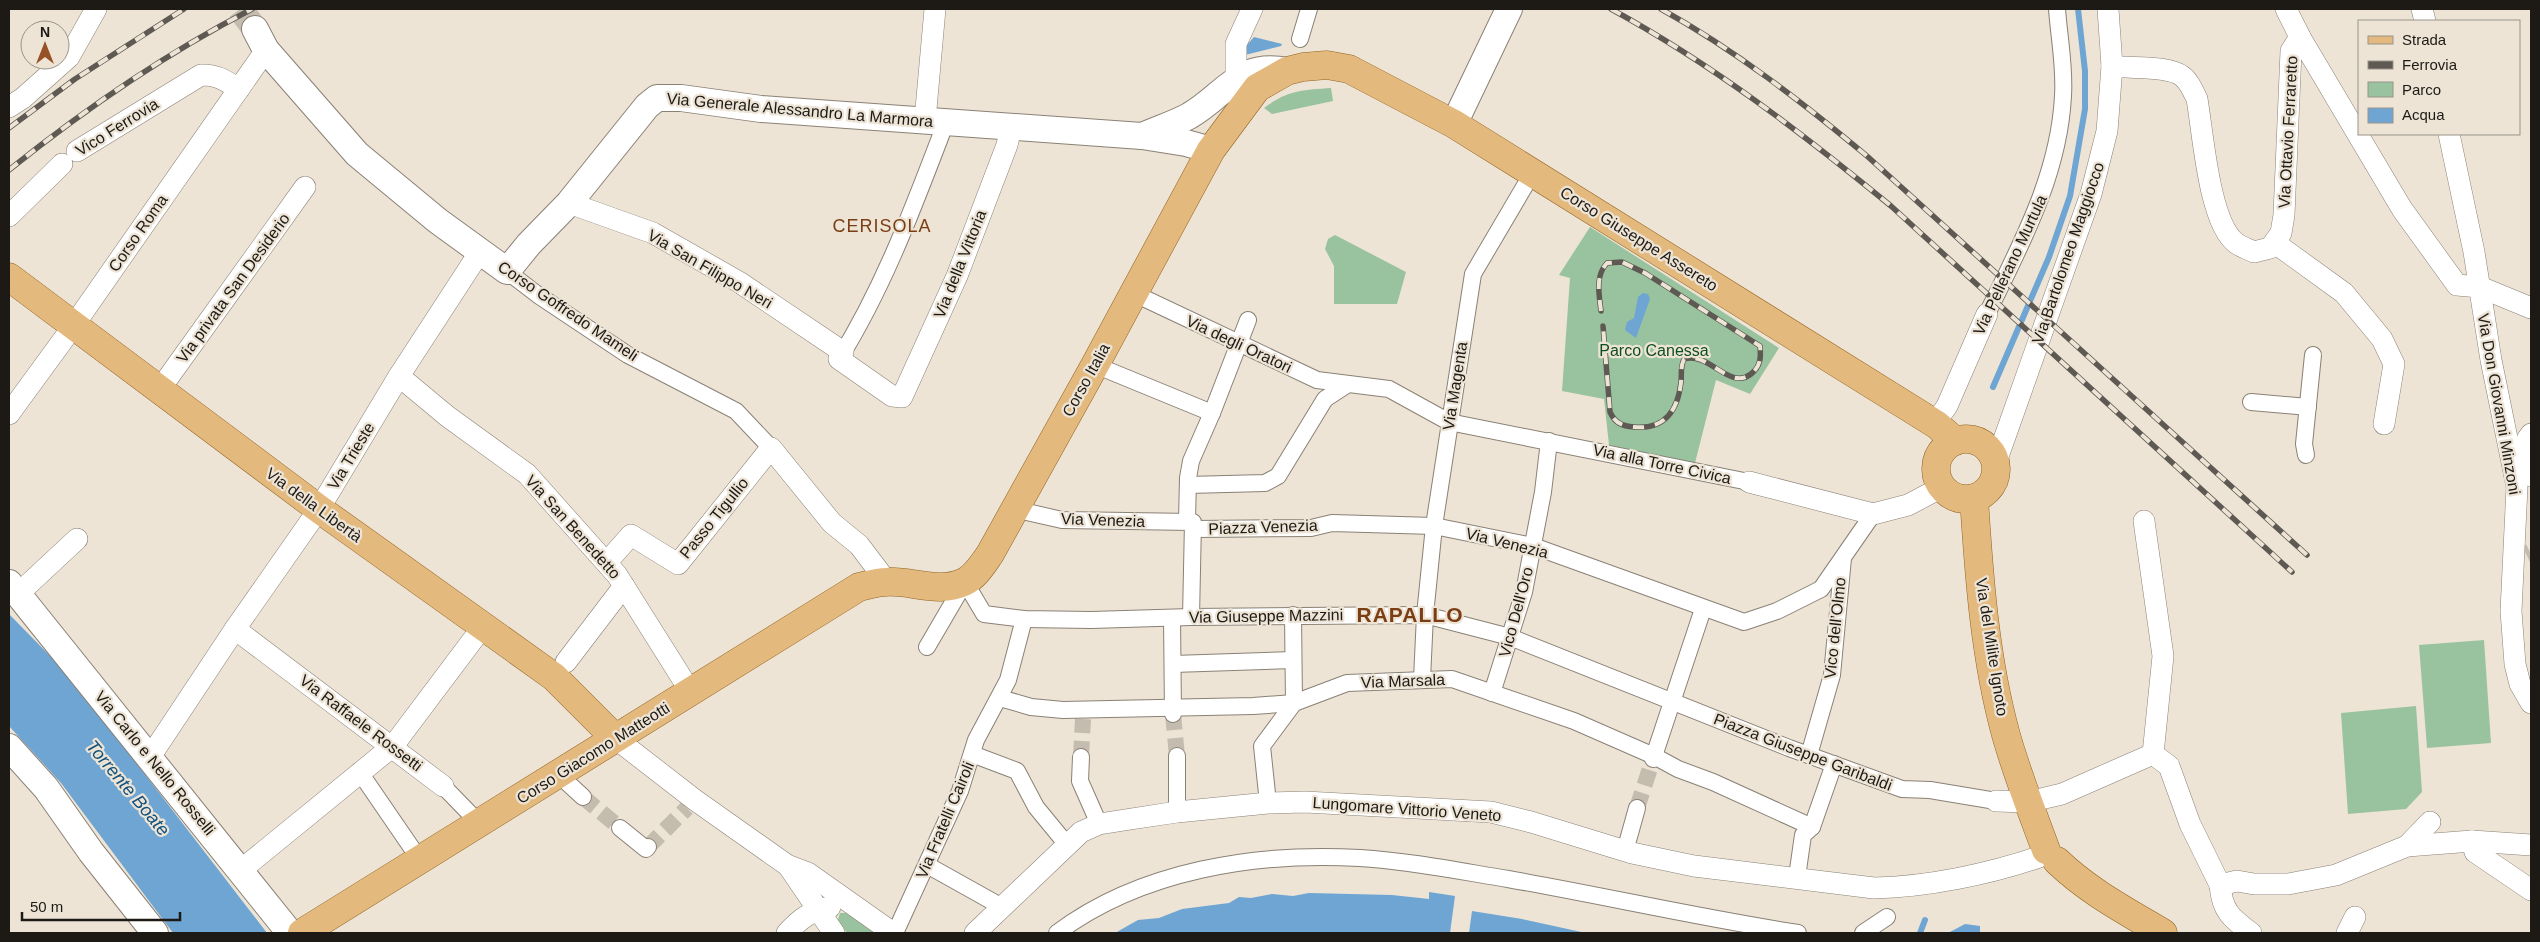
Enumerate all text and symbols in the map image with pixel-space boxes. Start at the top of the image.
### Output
north arrow [20,20,70,70]
legend [2358,20,2520,135]
text: N [40,24,50,40]
text: Strada [2402,31,2447,48]
street label: Via Ottavio Ferraretto [2276,55,2300,209]
text: Ferrovia [2402,56,2458,73]
text: Parco [2402,81,2441,98]
street label: Via Generale Alessandro La Marmora [666,90,934,130]
street label: Vico Ferrovia [73,95,161,159]
text: Acqua [2402,106,2445,123]
street label: Via Bartolomeo Maggiocco [2029,160,2107,346]
street label: Corso Giuseppe Assereto [1557,183,1721,295]
street label: Corso Roma [105,191,171,275]
street label: Via Pellerano Murtula [1970,192,2050,338]
street label: Via della Vittoria [931,207,989,321]
street label: Via privata San Desiderio [173,210,293,366]
district label: CERISOLA [832,216,932,236]
street label: Via San Filippo Neri [645,226,775,312]
street label: Corso Goffredo Mameli [495,258,641,364]
street label: Via degli Oratori [1184,312,1294,376]
street label: Via Don Giovanni Minzoni [2475,312,2523,496]
street label: Corso Italia [1059,340,1113,420]
street label: Via Magenta [1440,340,1470,432]
park label: Parco Canessa [1599,342,1709,359]
street label: Via Trieste [324,419,378,493]
street label: Via alla Torre Civica [1591,441,1733,487]
street label: Via della Libertà [263,464,365,546]
street label: Via San Benedetto [522,472,624,582]
street label: Passo Tigullio [676,474,752,562]
street label: Via Venezia [1061,510,1145,530]
street label: Piazza Venezia [1208,517,1318,537]
street label: Via Venezia [1464,525,1550,561]
street label: Vico Dell'Oro [1496,565,1536,659]
street label: Vico dell’Olmo [1821,576,1849,680]
street label: Via del Milite Ignoto [1973,577,2011,717]
district label: RAPALLO [1357,603,1463,626]
street label: Via Giuseppe Mazzini [1189,606,1343,626]
street label: Via Raffaele Rossetti [296,671,426,775]
street label: Via Marsala [1361,671,1445,691]
street label: Via Carlo e Nello Rosselli [92,688,218,838]
street label: Corso Giacomo Matteotti [513,699,673,807]
street label: Piazza Giuseppe Garibaldi [1712,710,1894,794]
water label: Torrente Boate [82,736,174,840]
street label: Via Fratelli Cairoli [913,759,977,881]
street label: Lungomare Vittorio Veneto [1312,794,1502,824]
scale bar [22,890,180,922]
text: 50 m [30,898,63,915]

